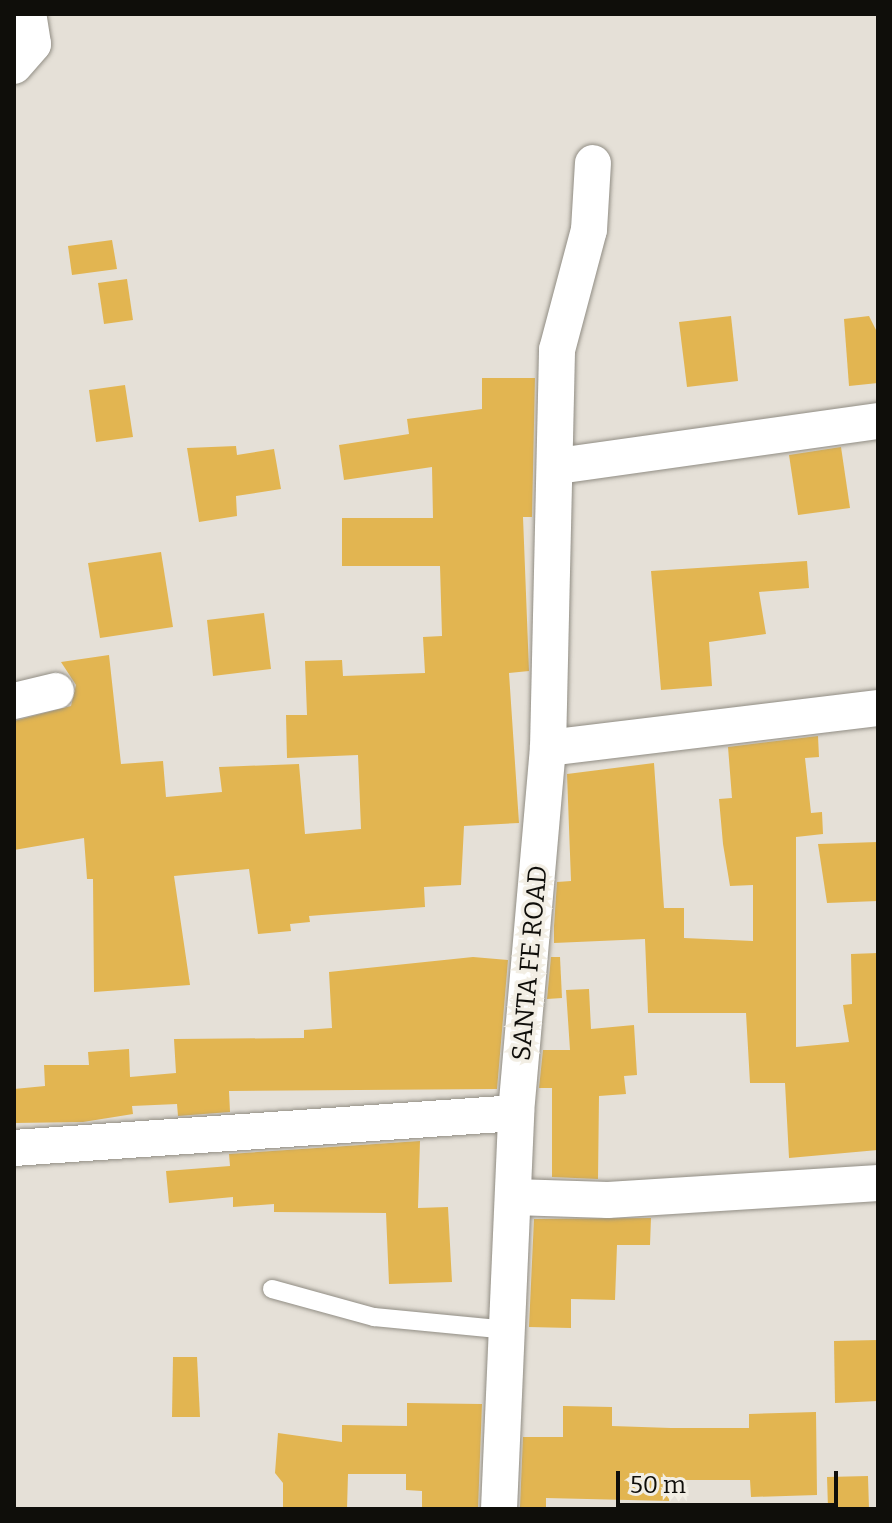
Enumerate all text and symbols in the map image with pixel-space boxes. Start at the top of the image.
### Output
street label: SANTA FE ROAD [506,864,554,1062]
scale bar [620,1455,842,1505]
text: 50 m [630,1471,686,1499]

